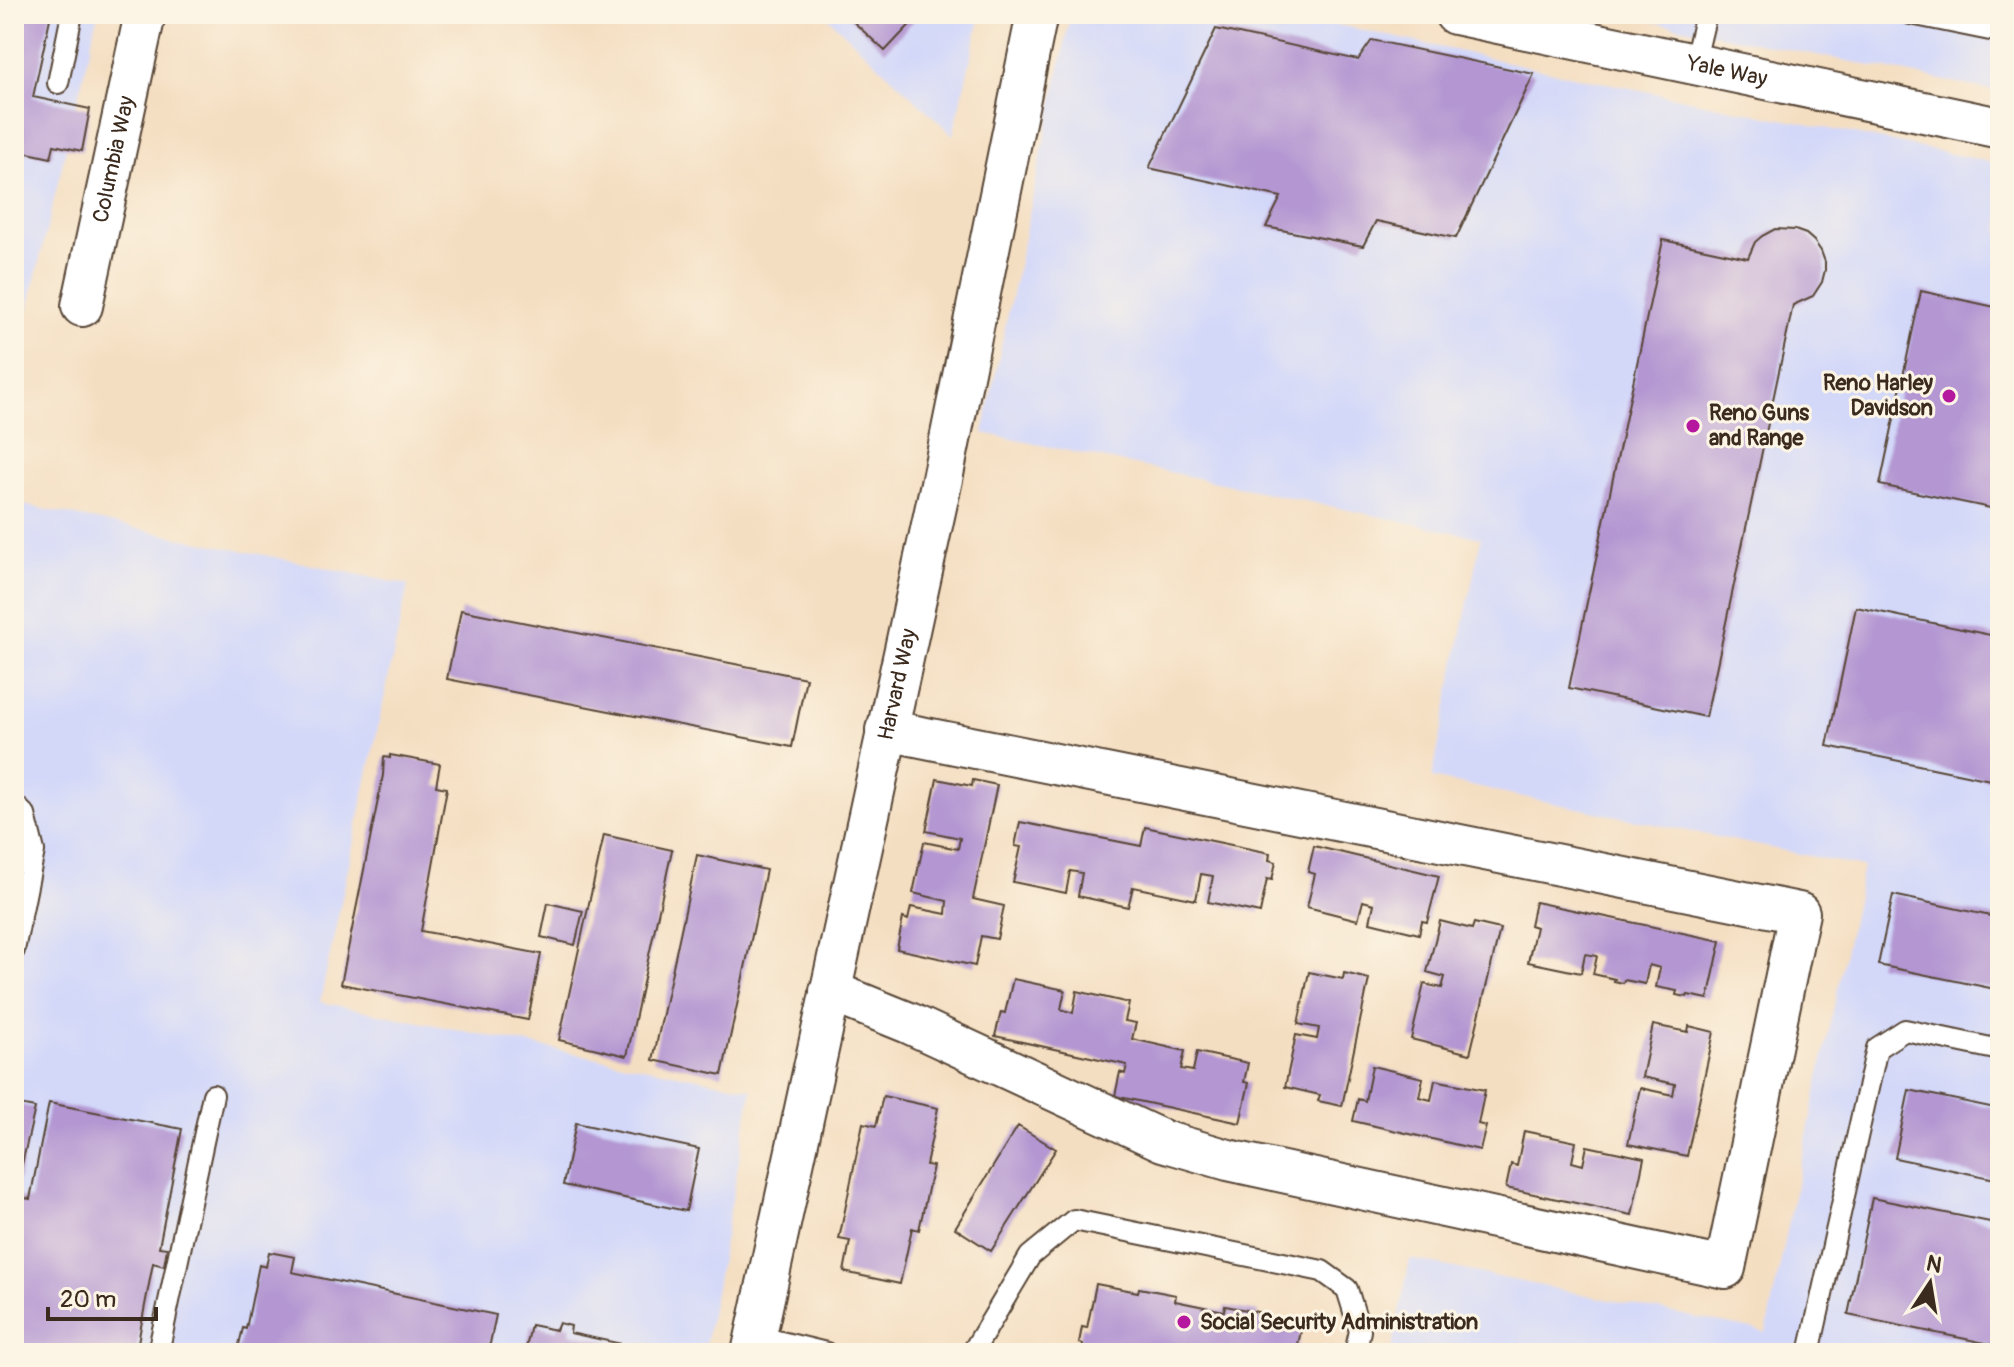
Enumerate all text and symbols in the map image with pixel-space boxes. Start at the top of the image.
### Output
street label: Yale Way [1683,49,1770,93]
street label: Columbia Way [86,93,141,225]
place label: Reno Harley Davidson [1823,369,1934,422]
marker: Reno Harley Davidson [1940,387,1958,405]
place label: Reno Guns and Range [1709,399,1809,452]
marker: Reno Guns and Range [1684,417,1702,435]
street label: Harvard Way [872,626,923,743]
north arrow [1890,1243,1970,1323]
text: N [1924,1249,1944,1280]
scale bar [48,1271,156,1321]
text: 20 m [60,1285,116,1314]
place label: Social Security Administration [1200,1308,1478,1336]
marker: Social Security Administration [1175,1313,1193,1331]

